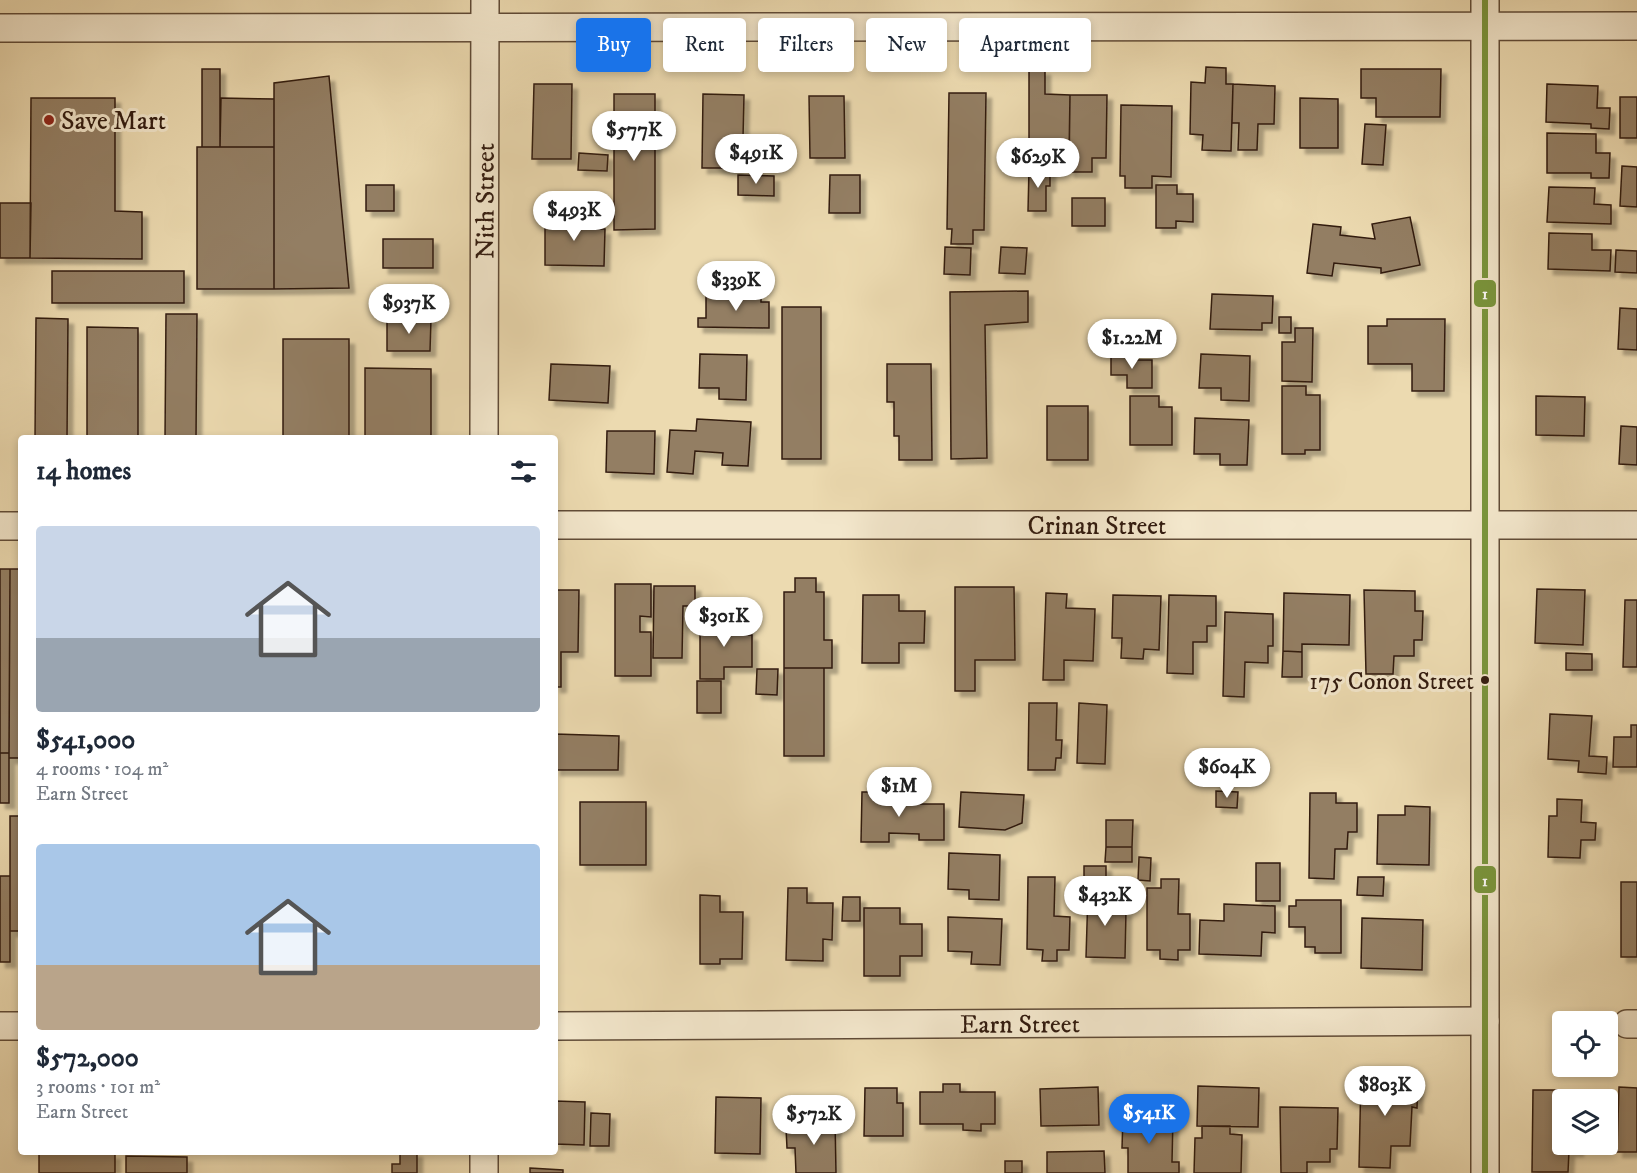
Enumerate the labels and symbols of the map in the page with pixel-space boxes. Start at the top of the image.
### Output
place label: Save Mart [61,105,166,138]
pin: $577K [592,111,676,162]
marker: Save Mart [42,113,56,127]
pin: $491K [714,134,798,185]
pin: $629K [996,138,1080,189]
street label: Nith Street [469,143,503,259]
pin: $493K [532,191,616,242]
pin: $339K [694,261,778,312]
line badge: 1 [1473,279,1497,308]
pin: $937K [367,284,451,335]
text: 1 [1482,284,1488,304]
pin: $1.22M [1083,319,1181,370]
street label: Crinan Street [1028,510,1166,543]
pin: $301K [682,597,766,648]
place label: 175 Conon Street [1309,667,1474,697]
marker: 175 Conon Street [1479,674,1491,686]
pin: $604K [1185,748,1269,799]
pin: $1M [870,767,928,818]
line badge: 1 [1473,865,1497,894]
text: 1 [1482,871,1488,891]
pin: $432K [1063,876,1147,927]
street label: Earn Street [960,1008,1080,1042]
pin: $803K [1343,1066,1427,1117]
pin: $541K [1107,1094,1191,1145]
pin: $572K [772,1095,856,1146]

